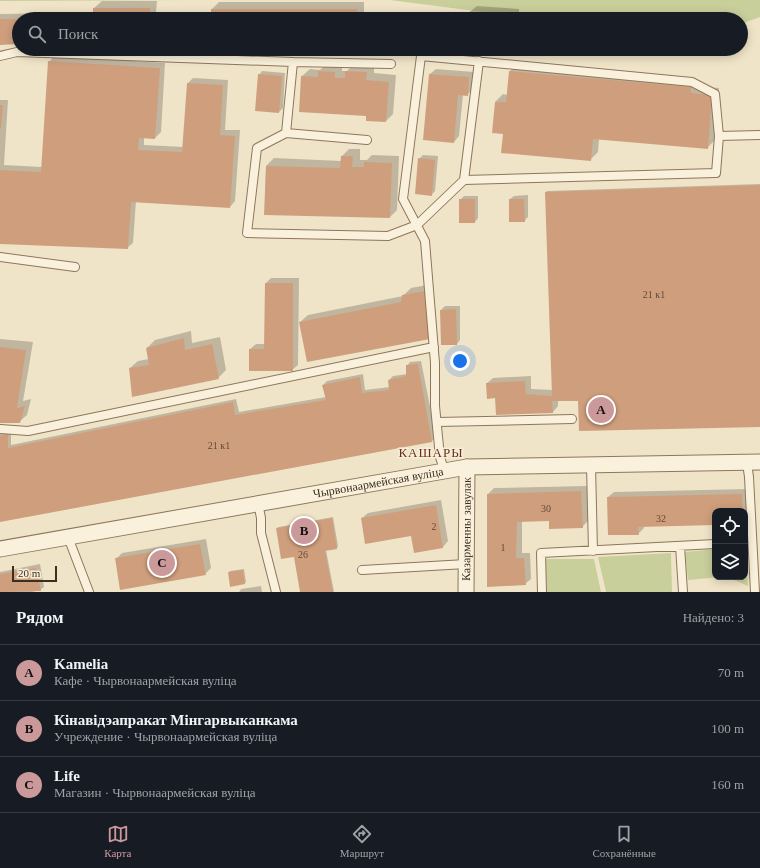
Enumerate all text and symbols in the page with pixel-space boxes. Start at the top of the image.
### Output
search box [12,12,748,56]
icon: search [26,23,48,45]
text: Поиск [58,26,98,42]
house number: 21 к1 [643,289,665,300]
your location [450,351,470,371]
pin: A [588,395,614,425]
house number: 21 к1 [208,440,230,451]
district label: КАШАРЫ [398,445,464,460]
street label: Чырвонаармейская вуліца [312,464,445,501]
street label: Казарменны завулак [459,477,474,581]
house number: 30 [541,503,551,514]
map controls [712,508,748,580]
button: locate [712,508,748,544]
house number: 32 [656,513,666,524]
pin: B [291,516,317,546]
house number: 2 [432,521,437,532]
house number: 1 [501,542,506,553]
button: layers [712,544,748,580]
pin: C [149,548,175,578]
house number: 26 [298,549,308,560]
scale bar [12,564,57,583]
text: 20 m [18,567,40,579]
text: Рядом [16,608,64,627]
text: Найдено: 3 [683,610,744,625]
text: Kamelia [54,656,108,672]
text: A [24,665,34,680]
text: 70 m [718,665,744,680]
text: Кафе · Чырвонаармейская вуліца [54,673,237,688]
text: Кінавідэапракат Мінгарвыканкама [54,712,298,728]
text: B [25,721,33,736]
text: 100 m [711,721,744,736]
text: Учреждение · Чырвонаармейская вуліца [54,729,277,744]
text: Life [54,768,80,784]
text: C [24,777,34,792]
text: 160 m [711,777,744,792]
text: Магазин · Чырвонаармейская вуліца [54,785,256,800]
tab: Карта [104,823,131,859]
tab: Маршрут [340,823,384,859]
tab: Сохранённые [593,823,656,859]

